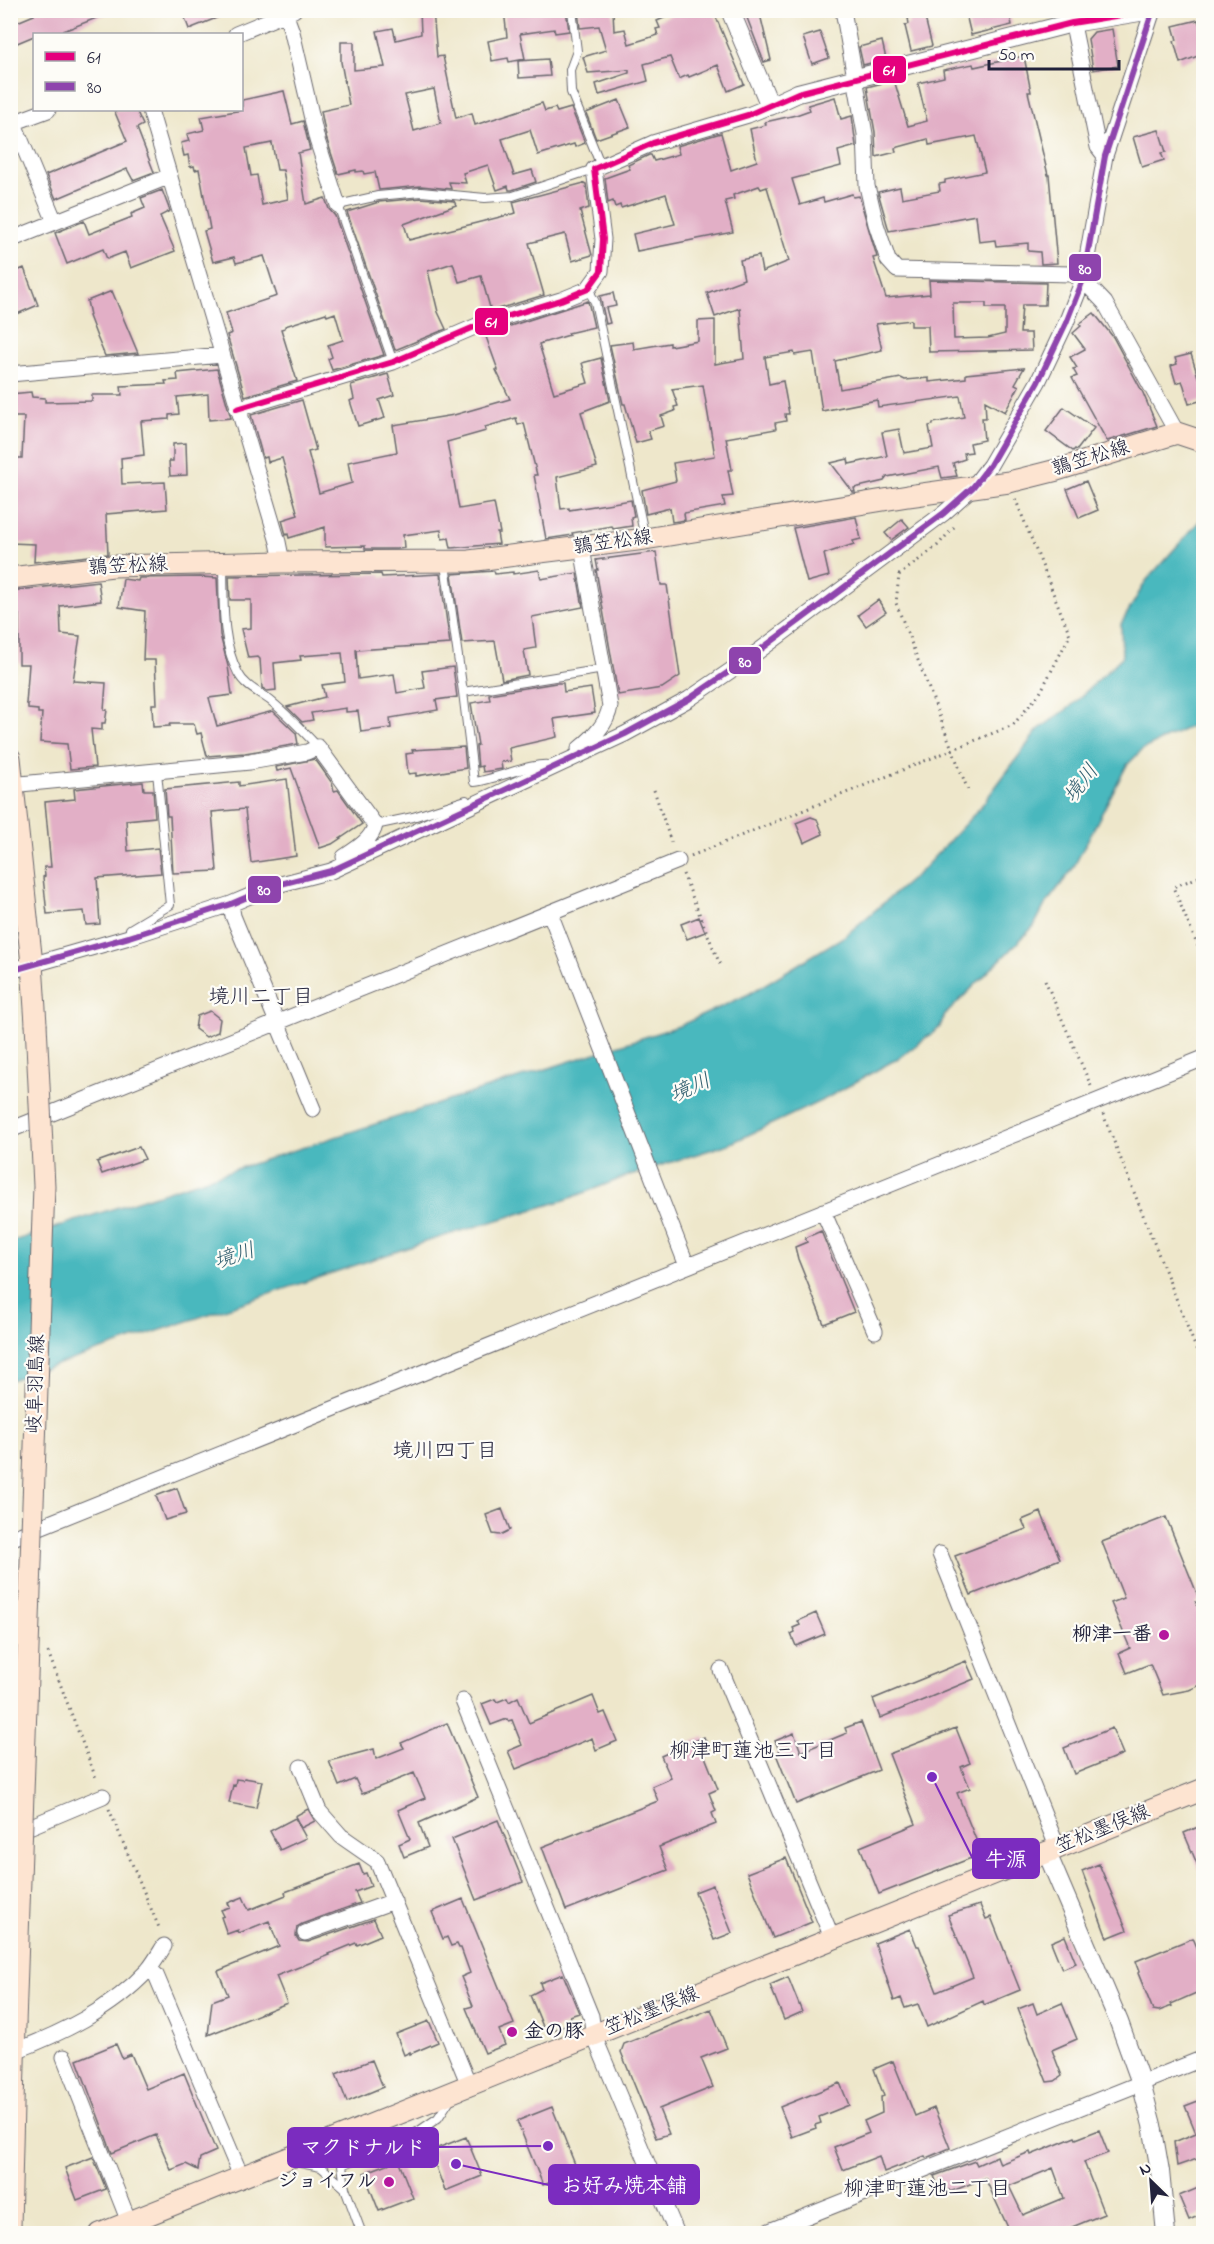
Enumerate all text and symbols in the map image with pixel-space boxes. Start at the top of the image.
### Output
legend [33,33,243,111]
scale bar [989,33,1120,71]
text: 50 m [998,43,1035,69]
text: 61 [87,46,101,72]
line badge: 61 [872,55,907,84]
text: 61 [882,59,896,83]
text: 80 [87,76,102,102]
line badge: 80 [1068,253,1102,282]
text: 80 [1078,258,1092,282]
line badge: 61 [474,307,509,336]
text: 61 [484,311,498,335]
street label: 鶉笠松線 [1049,433,1133,485]
street label: 鶉笠松線 [571,523,655,563]
street label: 鶉笠松線 [87,550,169,584]
line badge: 80 [728,646,762,675]
text: 80 [738,651,752,675]
water label: 境川 [1057,758,1107,810]
line badge: 80 [247,875,282,904]
text: 80 [257,879,271,903]
district label: 境川二丁目 [209,983,314,1013]
water label: 境川 [666,1067,716,1111]
water label: 境川 [210,1236,260,1278]
street label: 岐阜羽島線 [21,1334,53,1434]
district label: 境川四丁目 [393,1437,498,1467]
place label: 柳津一番 [1072,1621,1152,1650]
marker: 柳津一番 [1157,1628,1171,1642]
district label: 柳津町蓮池三丁目 [669,1737,837,1767]
street label: 笠松墨俣線 [1051,1798,1155,1862]
callout: 牛源 [973,1839,1039,1878]
text: 牛源 [985,1846,1027,1876]
street label: 笠松墨俣線 [600,1980,704,2044]
place label: 金の豚 [524,2018,584,2047]
marker: 金の豚 [505,2025,519,2039]
callout: マクドナルド [288,2128,438,2167]
text: マクドナルド [300,2134,426,2164]
north arrow [1121,2151,1181,2211]
text: N [1136,2156,1156,2182]
callout: お好み焼本舗 [549,2165,699,2204]
place label: ジョイフル [277,2168,377,2197]
text: お好み焼本舗 [561,2172,687,2202]
marker: ジョイフル [382,2175,396,2189]
district label: 柳津町蓮池二丁目 [843,2175,1011,2205]

